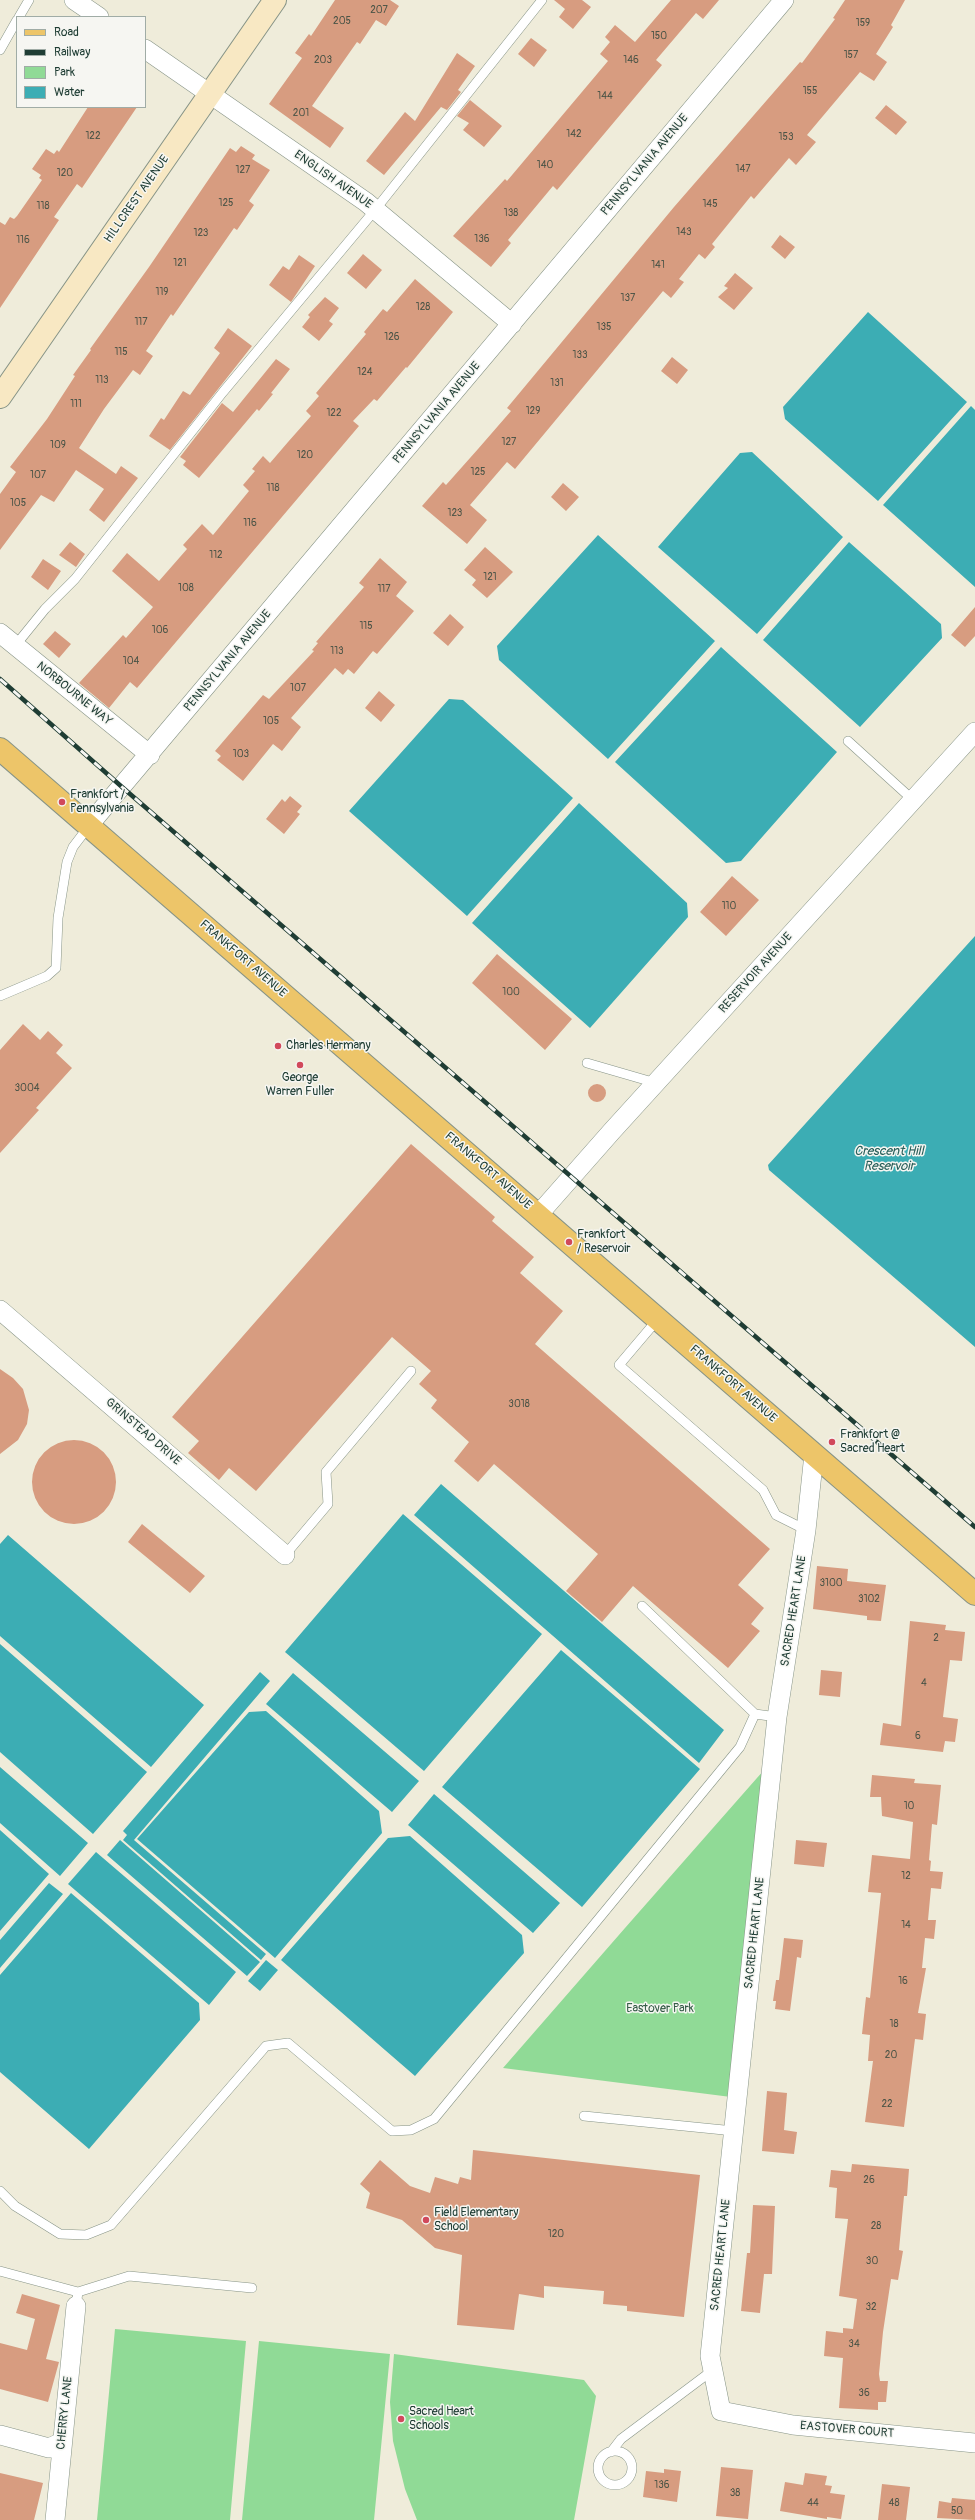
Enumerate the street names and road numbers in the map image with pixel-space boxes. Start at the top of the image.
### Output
street label: PENNSYLVANIA AVENUE [598,111,692,219]
street label: ENGLISH AVENUE [291,148,375,212]
street label: HILLCREST AVENUE [101,152,173,246]
street label: PENNSYLVANIA AVENUE [390,359,484,467]
street label: PENNSYLVANIA AVENUE [181,607,275,715]
street label: NORBOURNE WAY [33,659,115,729]
street label: FRANKFORT AVENUE [197,917,289,1001]
street label: RESERVOIR AVENUE [716,930,796,1016]
street label: FRANKFORT AVENUE [442,1129,534,1213]
street label: FRANKFORT AVENUE [687,1342,779,1426]
street label: GRINSTEAD DRIVE [102,1395,184,1469]
street label: SACRED HEART LANE [778,1554,810,1668]
street label: SACRED HEART LANE [742,1876,768,1990]
street label: SACRED HEART LANE [708,2198,734,2312]
street label: CHERRY LANE [54,2376,76,2450]
street label: EASTOVER COURT [799,2419,895,2441]

